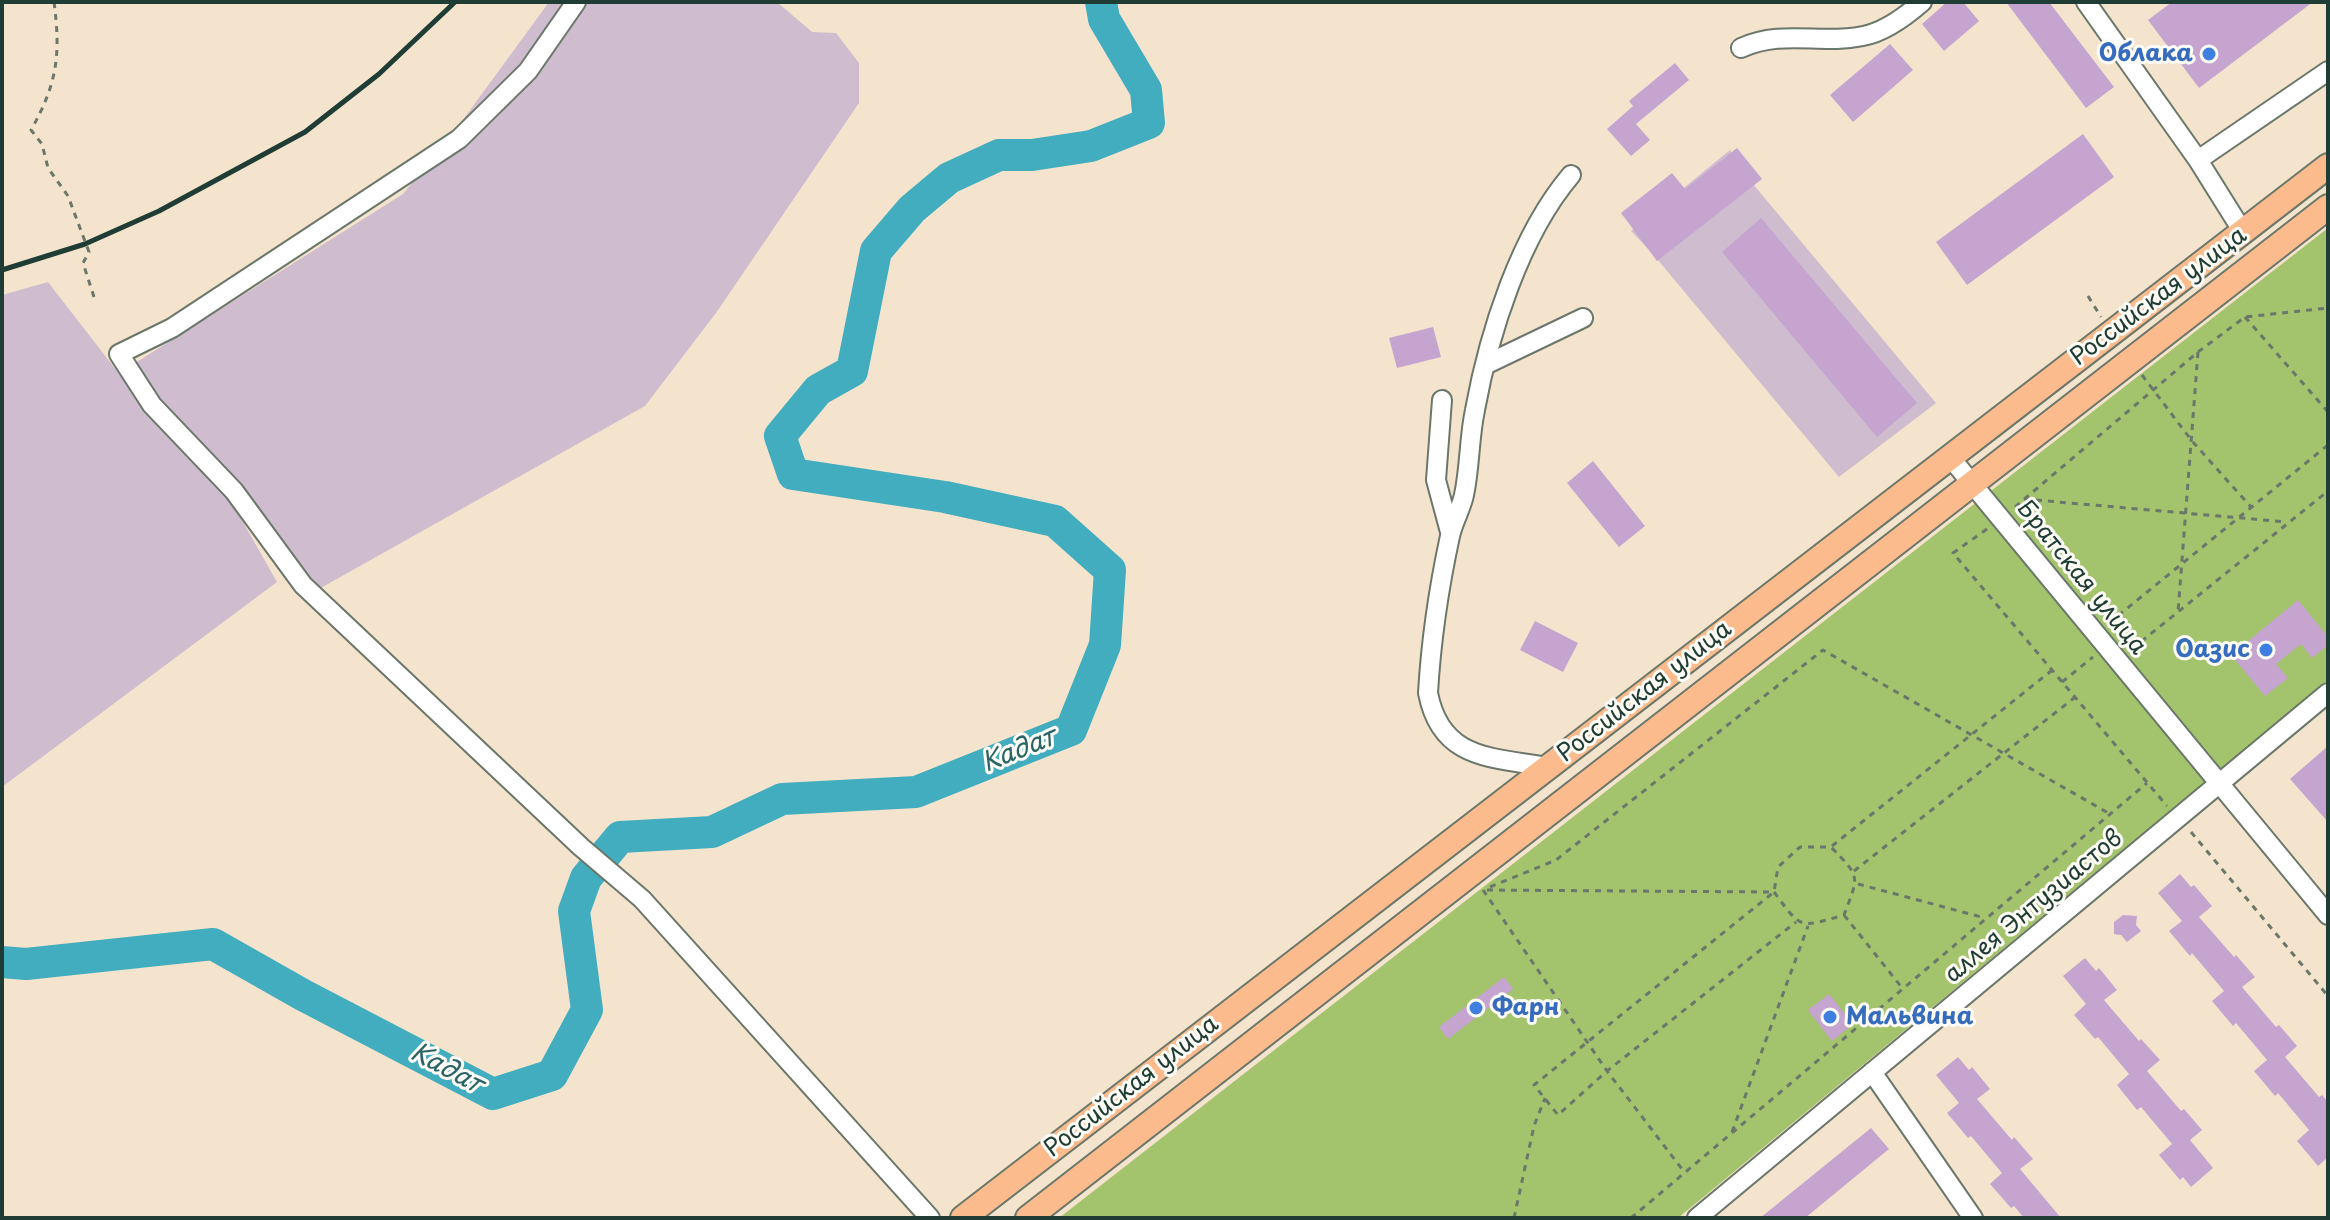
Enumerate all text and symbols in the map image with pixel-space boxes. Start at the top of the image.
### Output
place label: Облака [2099,40,2193,68]
marker: Облака [2200,45,2218,63]
street label: Российская улица [2065,221,2253,373]
street label: Братская улица [2010,495,2152,661]
street label: Российская улица [1552,615,1738,769]
place label: Оазис [2175,636,2250,664]
marker: Оазис [2257,641,2275,659]
water label: Кадат [978,722,1060,780]
street label: аллея Энтузиастов [1939,824,2129,990]
place label: Фарн [1492,994,1559,1022]
marker: Фарн [1467,999,1485,1017]
place label: Мальвина [1846,1003,1973,1031]
marker: Мальвина [1821,1008,1839,1026]
street label: Российская улица [1039,1010,1225,1164]
water label: Кадат [405,1037,487,1101]

